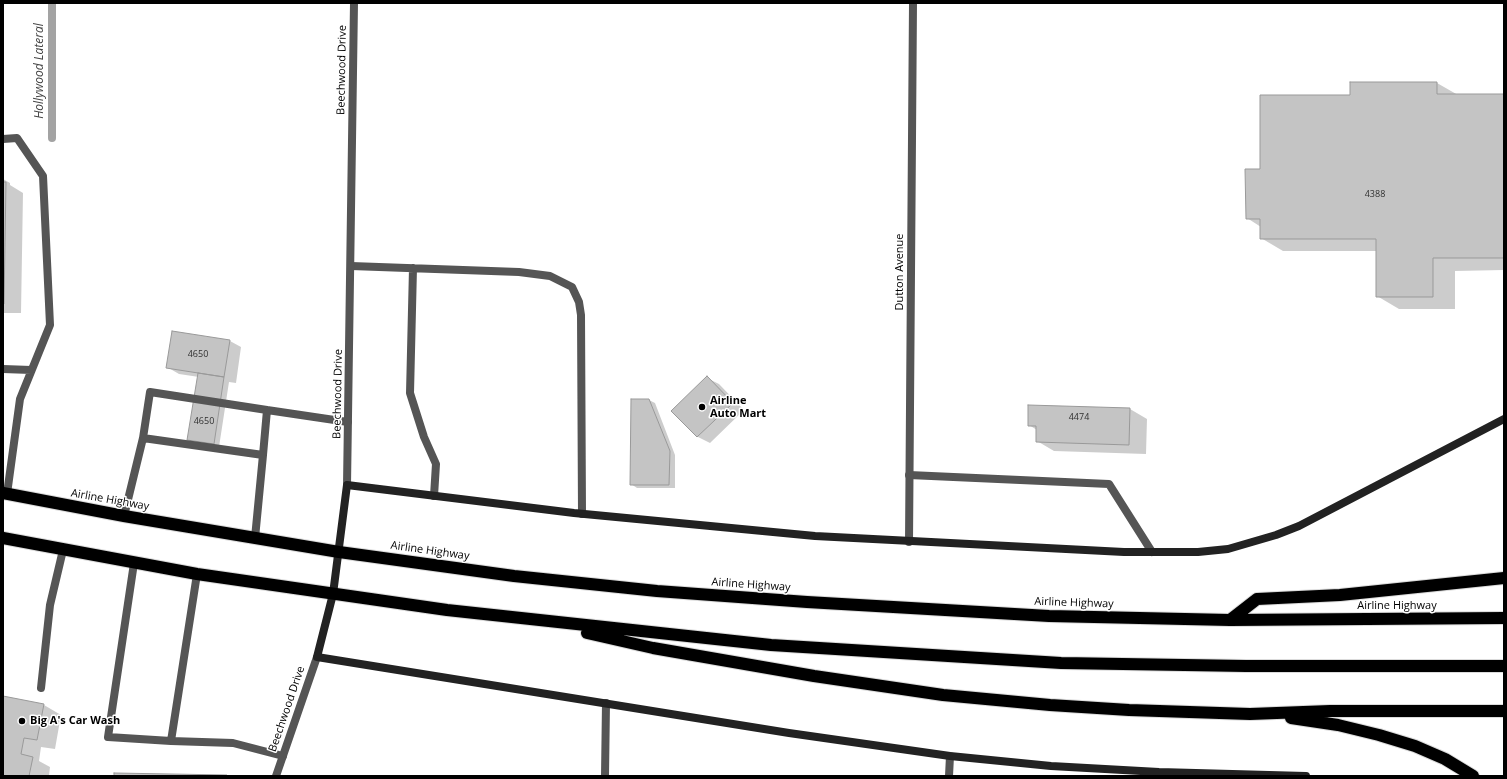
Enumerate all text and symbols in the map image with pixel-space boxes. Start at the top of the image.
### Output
water label: Hollywood Lateral [33,23,47,119]
street label: Beechwood Drive [335,25,349,115]
house number: 4388 [1365,189,1385,199]
street label: Dutton Avenue [893,233,907,311]
house number: 4650 [188,349,208,359]
street label: Beechwood Drive [331,349,345,439]
place label: Airline Auto Mart [710,394,766,420]
marker: Airline Auto Mart [697,402,707,412]
house number: 4474 [1069,412,1089,422]
house number: 4650 [194,416,214,426]
street label: Airline Highway [70,487,150,513]
street label: Airline Highway [390,539,470,563]
street label: Airline Highway [711,576,791,594]
street label: Airline Highway [1034,595,1114,611]
street label: Airline Highway [1357,599,1437,613]
street label: Beechwood Drive [266,664,308,754]
place label: Big A's Car Wash [30,714,120,728]
marker: Big A's Car Wash [17,716,27,726]

